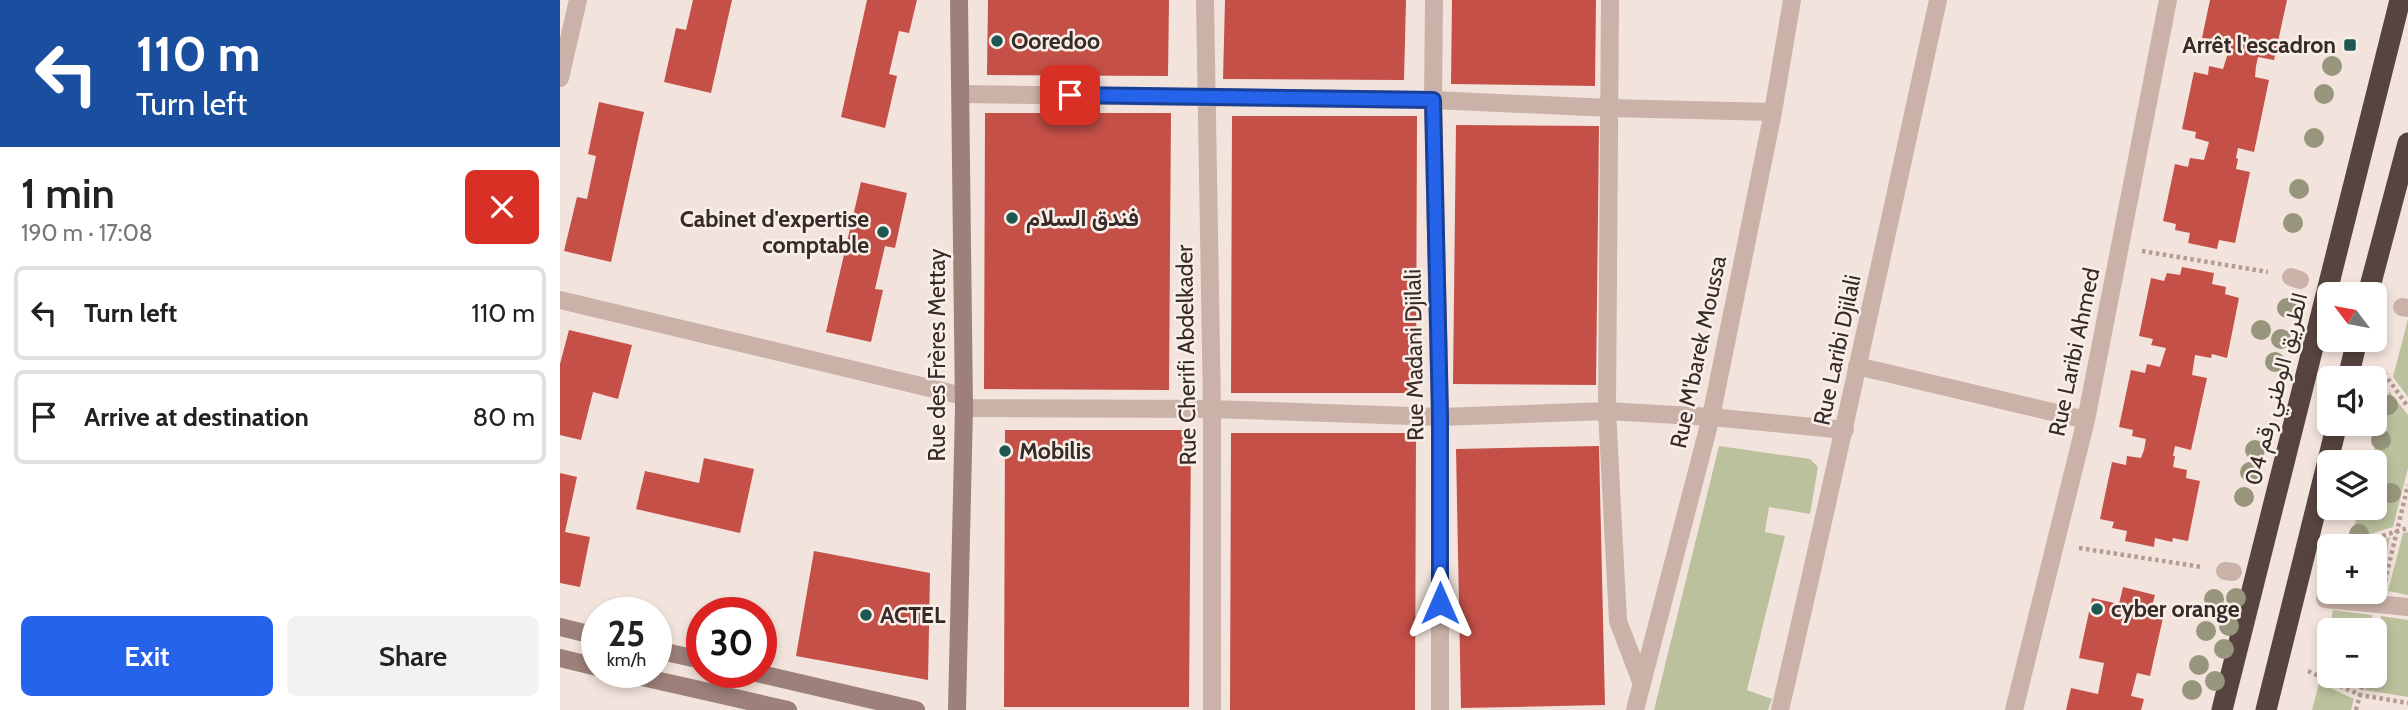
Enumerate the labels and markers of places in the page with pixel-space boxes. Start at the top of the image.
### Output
place label: Ooredoo [1011,27,1100,55]
place label: Arrêt l'escadron [2182,31,2336,59]
marker: Ooredoo [989,33,1005,49]
marker: Arrêt l'escadron [2342,37,2358,53]
pin [1040,65,1100,125]
place label: فندق السلام [1026,204,1139,233]
place label: Cabinet d'expertise comptable [680,205,869,259]
marker: فندق السلام [1004,210,1020,226]
marker: Cabinet d'expertise comptable [875,224,891,240]
place label: Mobilis [1019,437,1091,465]
marker: Mobilis [997,443,1013,459]
place label: cyber orange [2111,595,2240,623]
place label: ACTEL [880,601,946,629]
marker: cyber orange [2089,601,2105,617]
marker: ACTEL [858,607,874,623]

